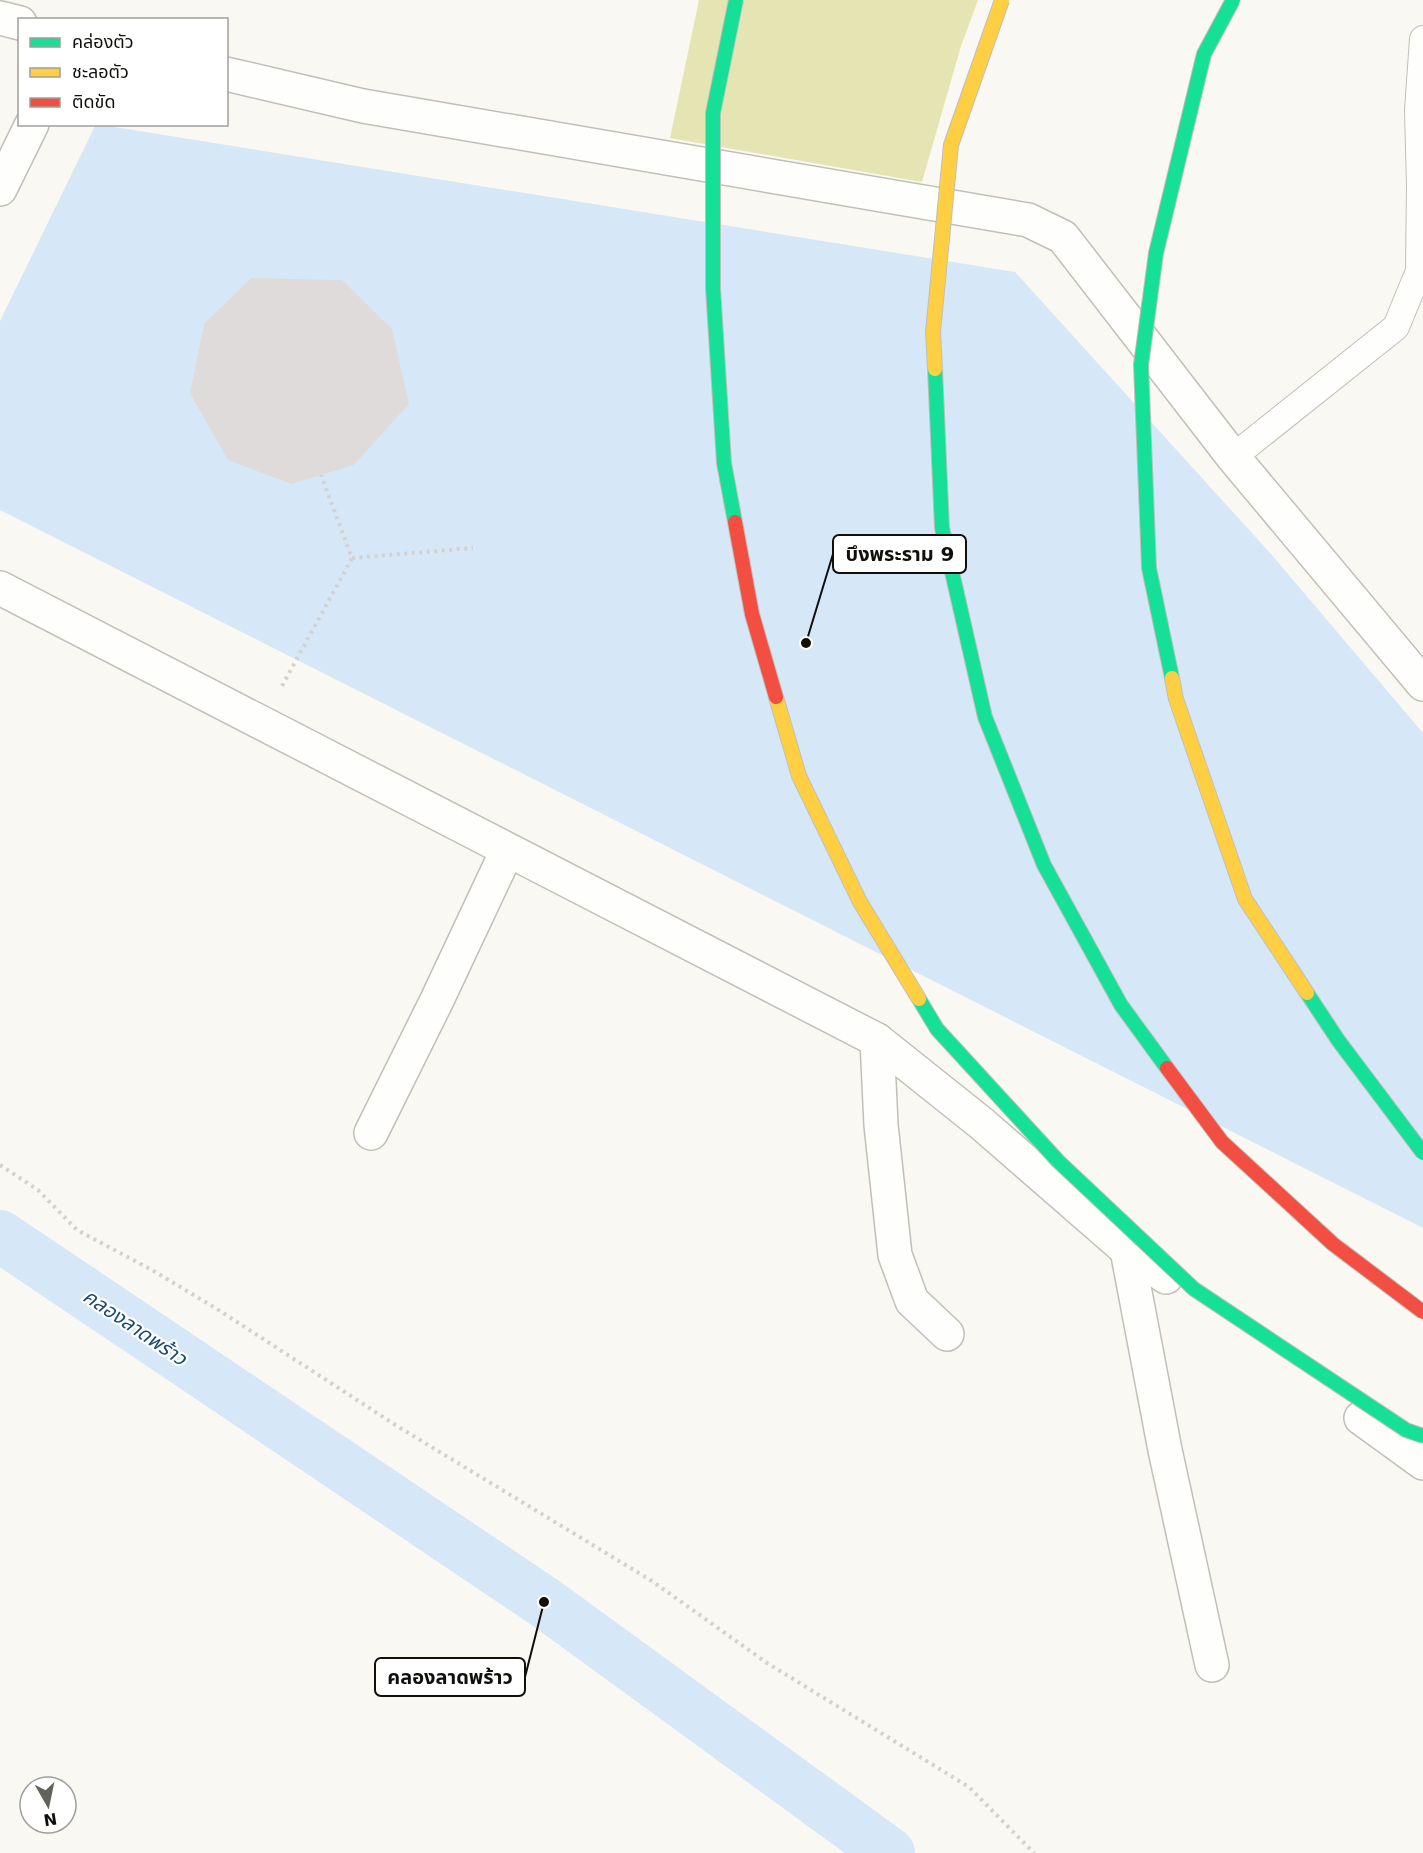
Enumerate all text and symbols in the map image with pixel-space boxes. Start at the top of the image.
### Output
legend [18,18,228,126]
text: คล่องตัว [72,31,134,52]
text: ชะลอตัว [72,61,129,82]
text: ติดขัด [72,91,115,112]
callout: บึงพระราม 9 [833,535,966,573]
text: บึงพระราม 9 [845,542,955,566]
water label: คลองลาดพร้าว [79,1284,192,1371]
callout: คลองลาดพร้าว [375,1658,525,1696]
text: คลองลาดพร้าว [387,1665,513,1689]
north arrow [18,1775,78,1835]
text: N [42,1809,58,1830]

